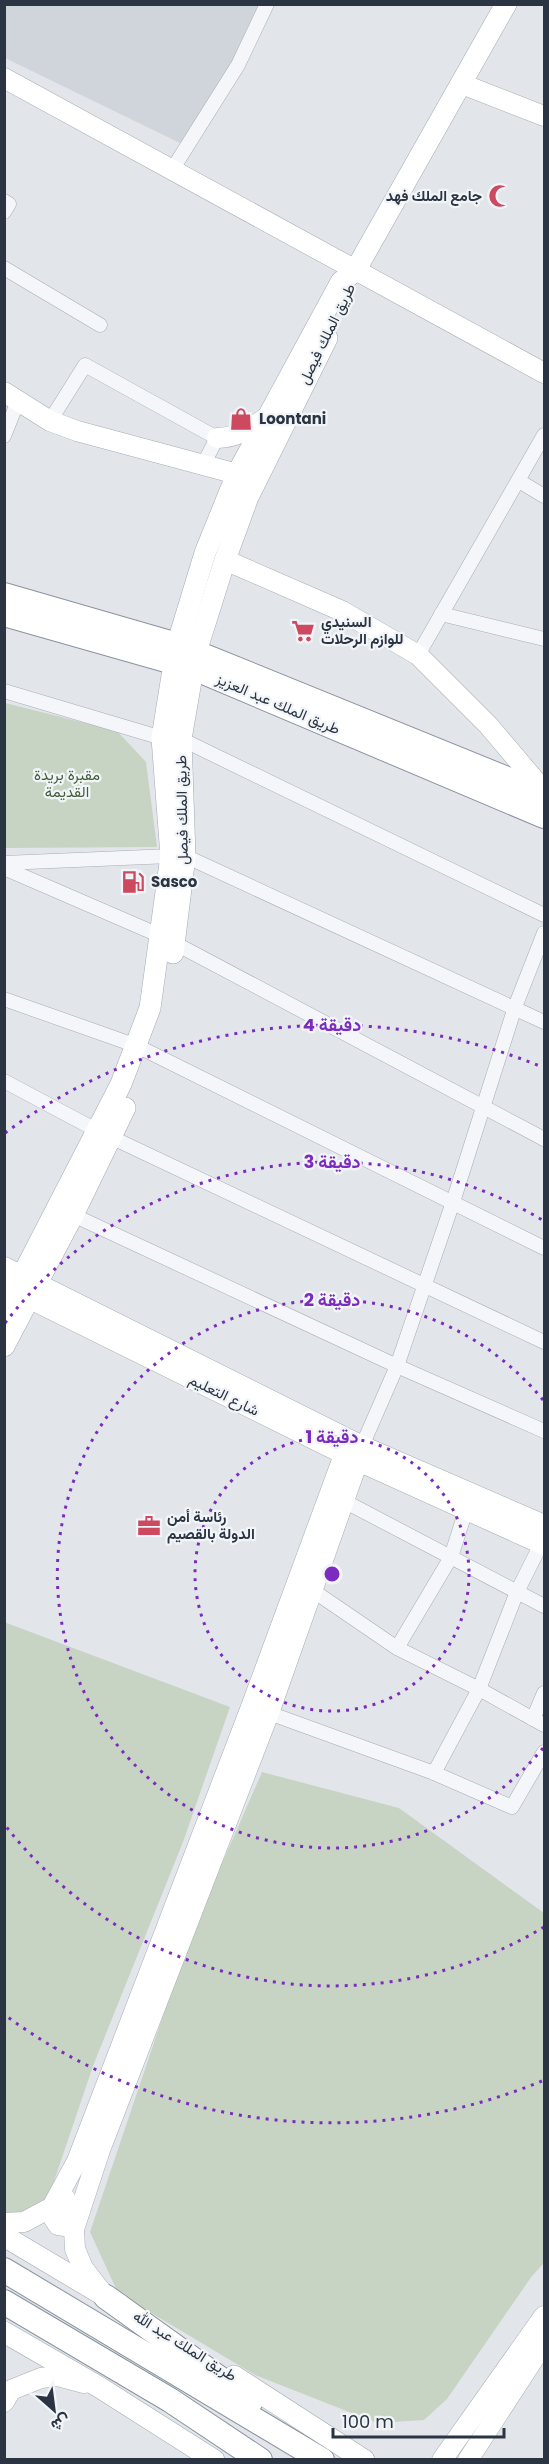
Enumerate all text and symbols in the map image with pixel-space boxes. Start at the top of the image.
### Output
mosque icon: جامع الملك فهد [487,183,513,209]
place label: جامع الملك فهد [386,185,482,206]
street label: طريق الملك فيصل [293,280,360,388]
shop icon: Loontani [228,406,254,432]
place label: Loontani [259,408,326,429]
place label: السنيدي للوازم الرحلات [321,611,404,649]
supermarket icon: السنيدي للوازم الرحلات [290,618,316,644]
street label: طريق الملك عبد العزيز [212,668,344,739]
street label: طريق الملك فيصل [170,755,193,865]
park label: مقبرة بريدة القديمة [34,764,100,802]
fuel station icon: Sasco [120,869,146,895]
place label: Sasco [151,871,198,892]
text: 4 دقيقة [303,1012,361,1037]
text: 3 دقيقة [303,1149,361,1174]
text: 2 دقيقة [304,1287,360,1312]
street label: شارع التعليم [185,1369,263,1422]
text: 1 دقيقة [305,1424,359,1449]
place label: رئاسة أمن الدولة بالقصيم [167,1506,255,1544]
office icon: رئاسة أمن الدولة بالقصيم [136,1513,162,1539]
centre of rings [322,1564,342,1584]
street label: طريق الملك عبد الله [129,2305,241,2386]
north arrow [24,2380,84,2440]
scale bar [333,2401,504,2439]
text: ش [47,2408,75,2437]
text: 100 m [342,2409,394,2434]

